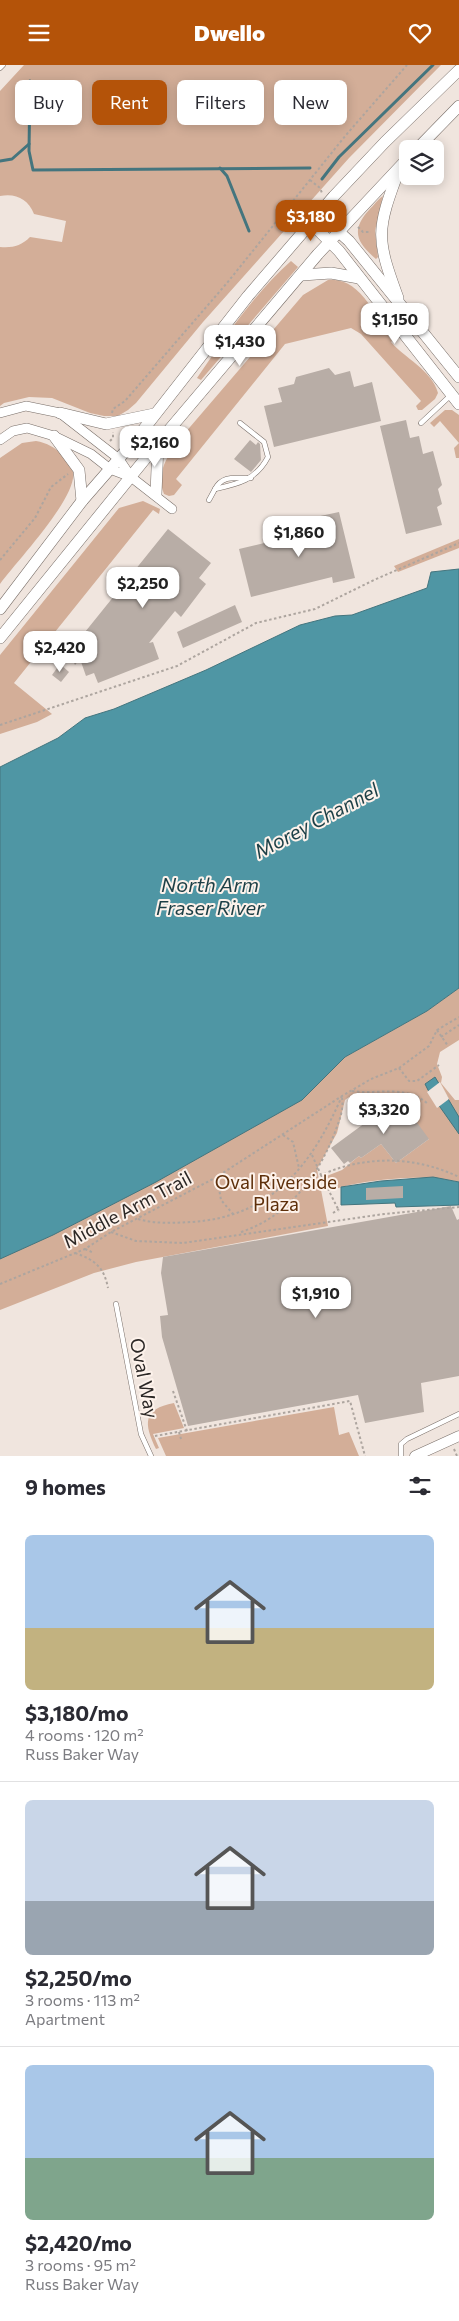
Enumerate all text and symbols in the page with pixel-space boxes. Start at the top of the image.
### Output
icon: menu [25,19,53,47]
text: Dwello [194,19,265,46]
icon: heart [406,19,434,47]
chip: Buy [15,80,82,125]
chip: Rent [92,80,167,125]
chip: Filters [177,80,264,125]
chip: New [274,80,347,125]
map controls [399,140,444,185]
button: layers [399,140,444,185]
pin: $3,180 [270,199,352,242]
text: $3,180 [287,206,335,225]
pin: $1,150 [354,303,436,345]
text: $1,150 [372,309,418,328]
pin: $1,430 [199,325,281,367]
text: $1,430 [215,331,265,350]
pin: $2,160 [114,425,196,468]
text: $2,160 [131,432,179,451]
pin: $1,860 [258,515,340,558]
text: $1,860 [274,522,324,541]
pin: $2,250 [102,567,184,609]
text: $2,250 [117,573,169,592]
pin: $2,420 [19,631,101,673]
text: $2,420 [34,637,86,656]
water label: Morey Channel [250,777,383,863]
water label: North Arm Fraser River [156,872,265,919]
pin: $3,320 [343,1093,425,1135]
text: $3,320 [358,1099,410,1118]
street label: Middle Arm Trail [59,1165,195,1253]
park label: Oval Riverside Plaza [215,1170,337,1215]
pin: $1,910 [275,1277,357,1319]
text: $1,910 [292,1283,340,1302]
street label: Oval Way [126,1336,164,1420]
icon: filters [406,1472,434,1500]
text: 9 homes [25,1474,106,1499]
icon: home [185,1567,275,1657]
text: $3,180/mo [25,1700,128,1725]
text: 4 rooms · 120 m² [25,1725,144,1744]
text: Russ Baker Way [25,1744,139,1763]
icon: home [185,1833,275,1923]
text: $2,250/mo [25,1965,132,1990]
text: 3 rooms · 113 m² [25,1990,140,2009]
text: Apartment [25,2009,105,2028]
icon: home [185,2098,275,2188]
text: $2,420/mo [25,2230,132,2255]
text: 3 rooms · 95 m² [25,2255,136,2274]
text: Russ Baker Way [25,2274,139,2293]

